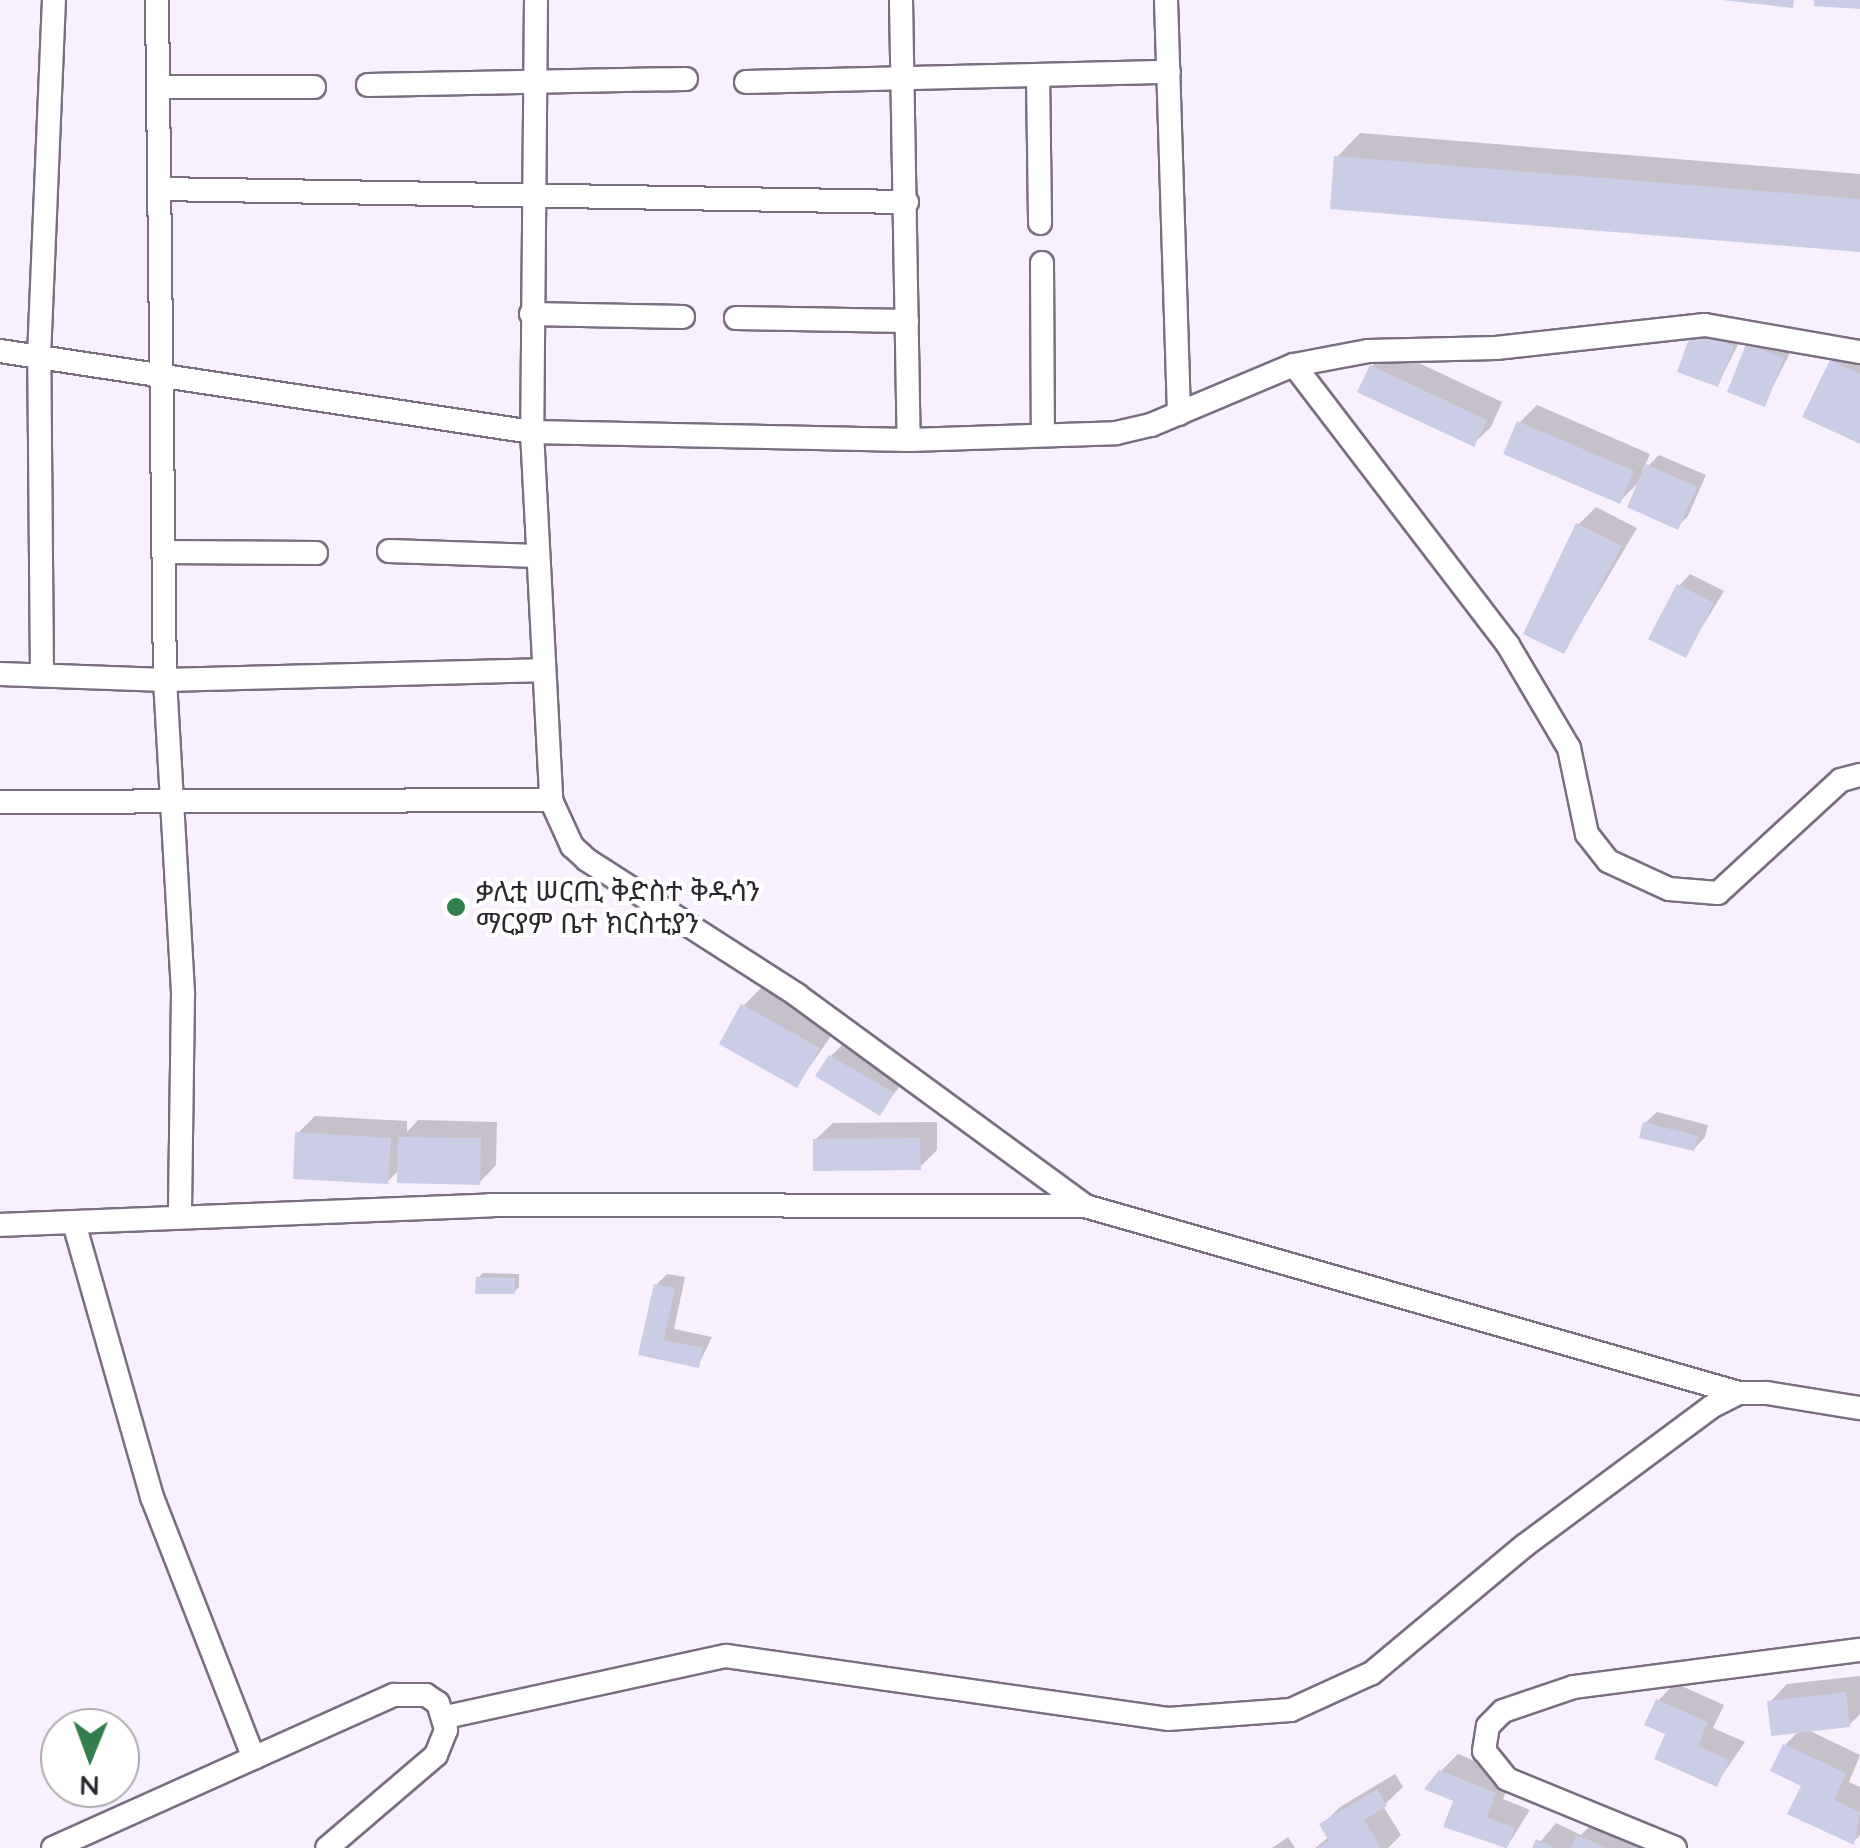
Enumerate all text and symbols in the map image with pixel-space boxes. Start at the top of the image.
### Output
place label: ቃሊቲ ሠርጢ ቅድስተ ቅዱሳን ማርያም ቤተ ክርስቲያን [476,874,760,940]
marker: ቃሊቲ ሠርጢ ቅድስተ ቅዱሳን ማርያም ቤተ ክርስቲያን [445,896,467,918]
north arrow [40,1708,140,1808]
text: N [79,1769,100,1804]

